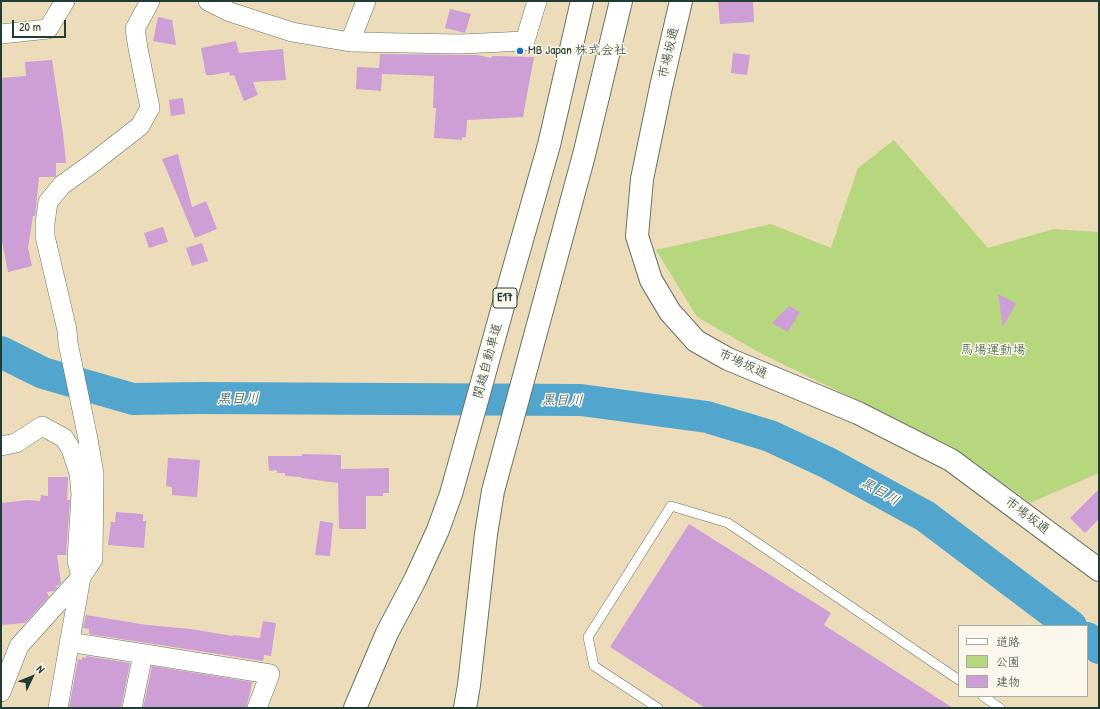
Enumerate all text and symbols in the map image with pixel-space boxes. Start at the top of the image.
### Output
scale bar [14,12,68,38]
text: 20 m [19,18,41,35]
street label: 市場坂通 [656,26,682,80]
place label: MB Japan 株式会社 [528,43,627,59]
marker: MB Japan 株式会社 [515,46,525,56]
road number: E17 [493,288,517,308]
street label: 関越自動車道 [470,321,506,401]
park label: 馬場運動場 [961,343,1025,359]
street label: 市場坂通 [716,346,770,382]
water label: 黒目川 [217,391,259,407]
water label: 黒目川 [541,392,583,410]
water label: 黒目川 [858,474,902,510]
street label: 市場坂通 [1002,494,1052,538]
legend [958,625,1088,697]
text: 道路 [996,633,1020,650]
text: 公園 [996,653,1020,670]
north arrow [12,657,52,697]
text: N [34,662,48,676]
text: 建物 [996,673,1020,690]

